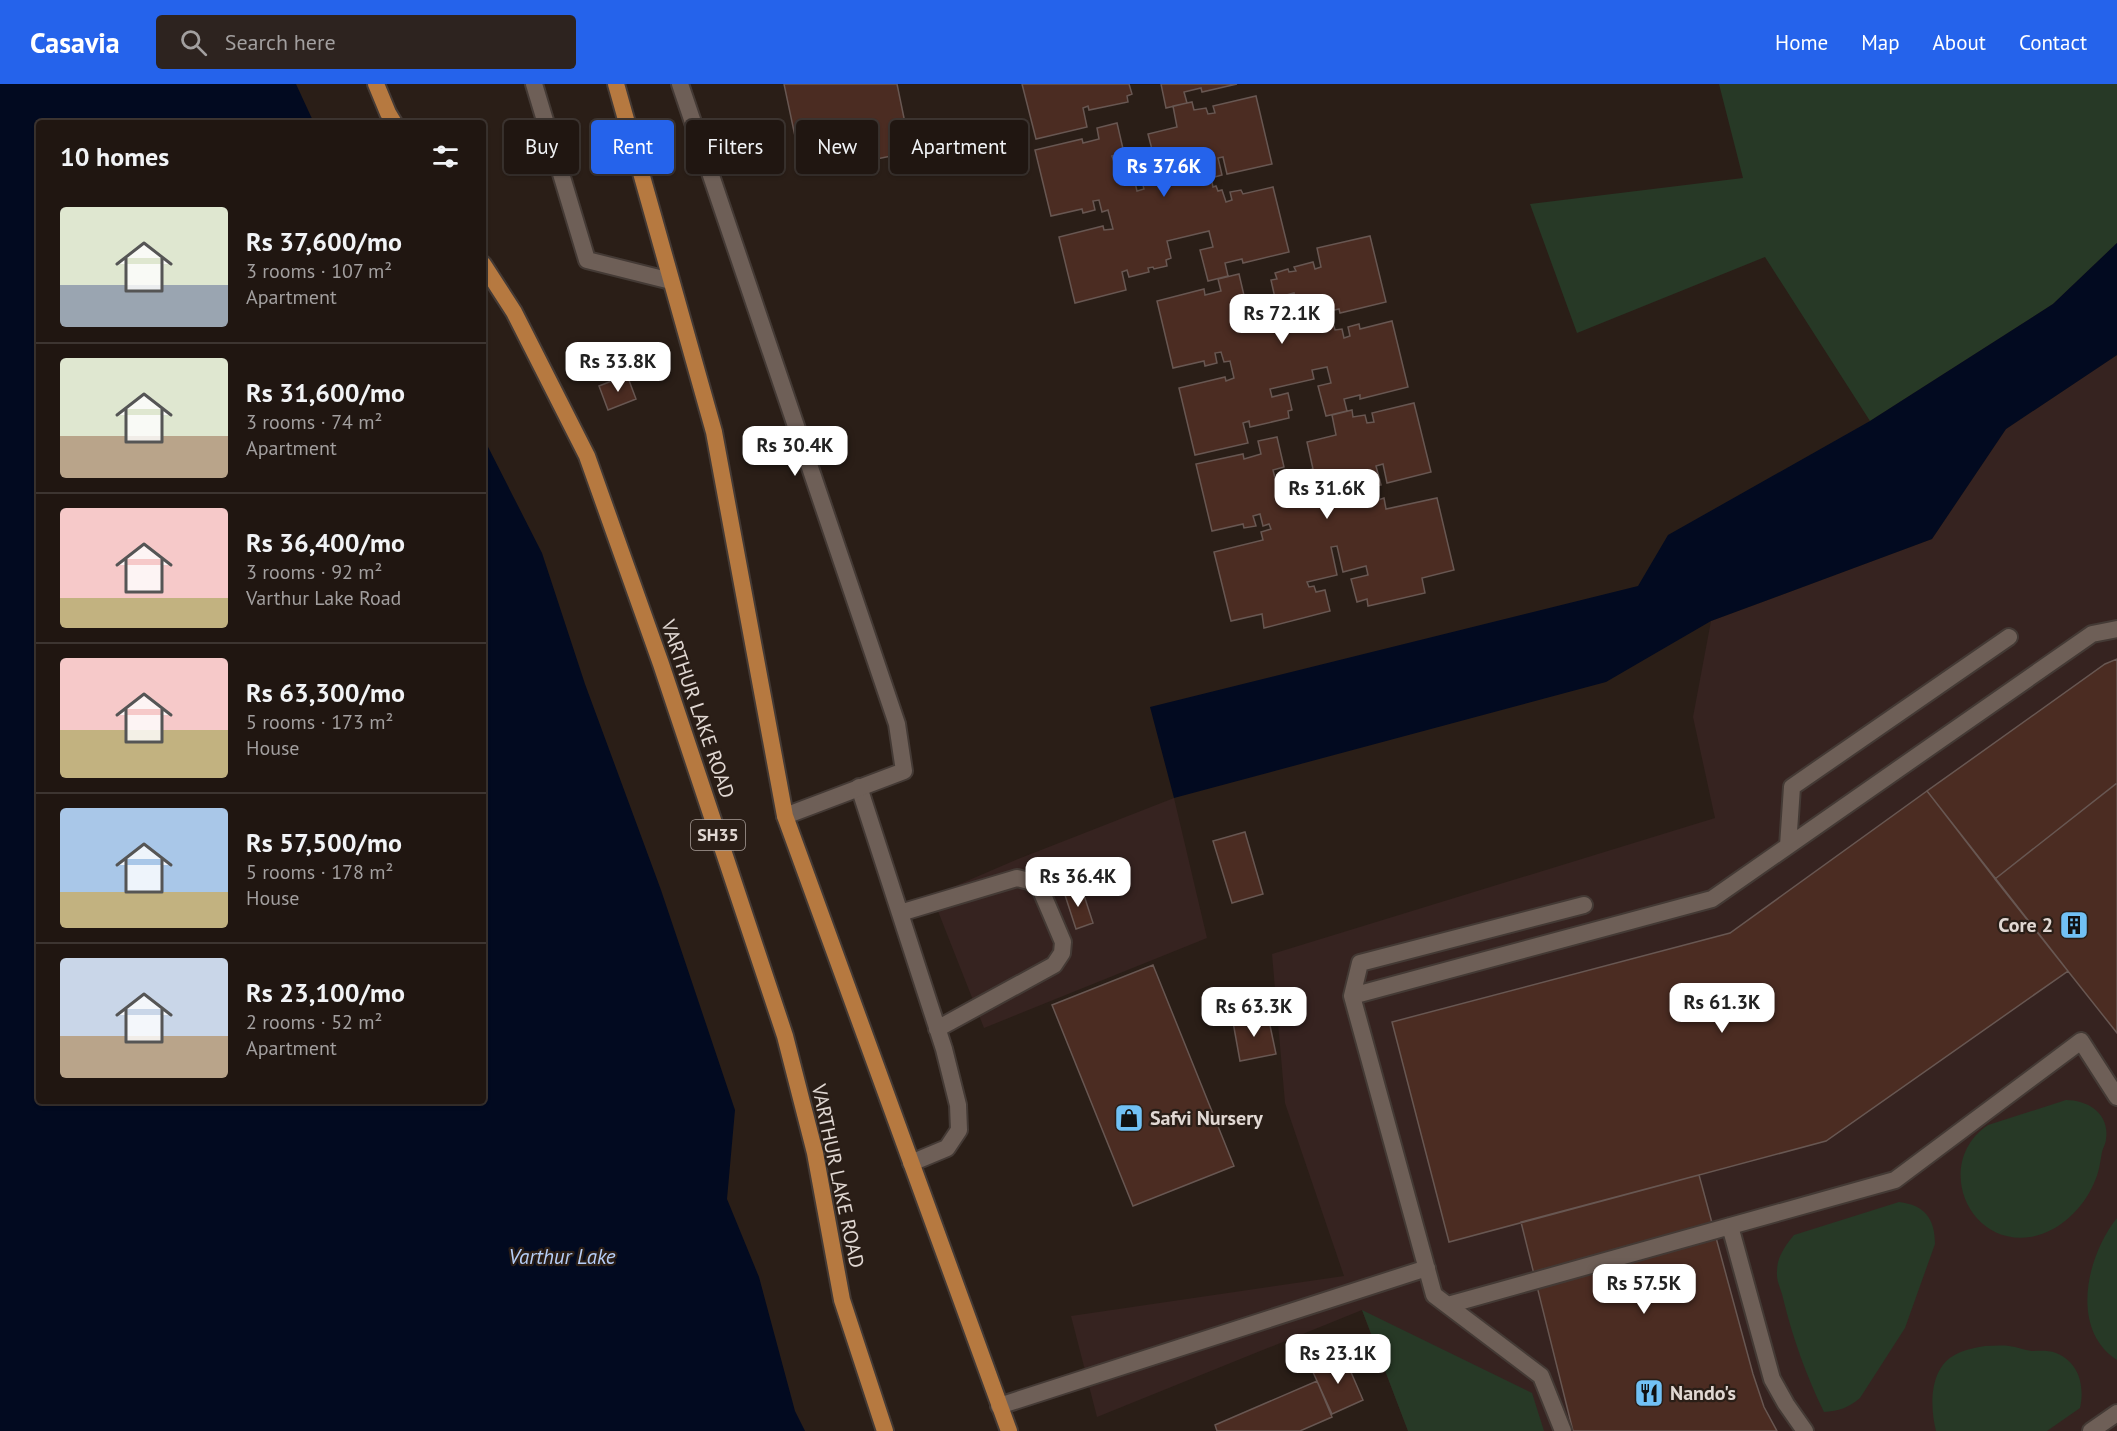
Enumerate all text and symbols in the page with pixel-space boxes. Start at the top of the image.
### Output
search box [156,15,576,69]
text: Casavia [30,24,120,61]
icon: search [177,26,210,59]
text: Search here [225,28,336,56]
text: Home [1775,29,1828,56]
text: Map [1861,29,1900,56]
text: About [1933,29,1986,56]
text: Contact [2019,29,2087,56]
chip: Buy [504,120,579,174]
chip: Rent [591,120,674,174]
chip: Filters [686,120,784,174]
chip: New [796,120,878,174]
chip: Apartment [890,120,1028,174]
text: 10 homes [60,140,169,173]
icon: filters [429,140,462,173]
pin: Rs 37.6K [1102,147,1226,198]
text: Rs 37.6K [1127,153,1201,179]
text: Rs 37,600/mo [246,225,402,258]
icon: home [108,231,180,303]
text: 3 rooms · 107 m² [246,258,392,284]
text: Apartment [246,284,337,310]
pin: Rs 72.1K [1220,294,1344,345]
text: Rs 72.1K [1244,300,1320,326]
pin: Rs 33.8K [556,342,680,393]
text: Rs 33.8K [580,348,656,374]
text: Rs 31,600/mo [246,376,405,409]
icon: home [108,382,180,454]
text: 3 rooms · 74 m² [246,409,382,435]
pin: Rs 30.4K [733,426,857,477]
text: Rs 30.4K [757,432,833,458]
text: Apartment [246,435,337,461]
pin: Rs 31.6K [1265,469,1389,520]
text: Rs 31.6K [1289,475,1365,501]
text: Rs 36,400/mo [246,526,405,559]
icon: home [108,532,180,604]
text: 3 rooms · 92 m² [246,559,382,585]
text: Varthur Lake Road [246,585,401,611]
street label: VARTHUR LAKE ROAD [655,615,741,802]
text: Rs 63,300/mo [246,676,405,709]
icon: home [108,682,180,754]
text: 5 rooms · 173 m² [246,709,393,735]
text: House [246,735,300,761]
road number: SH35 [691,820,745,850]
text: Rs 57,500/mo [246,826,402,859]
icon: home [108,832,180,904]
pin: Rs 36.4K [1016,857,1140,908]
text: 5 rooms · 178 m² [246,859,393,885]
text: Rs 36.4K [1040,863,1116,889]
text: House [246,885,300,911]
building icon: Core 2 [2058,909,2090,941]
place label: Core 2 [1998,912,2053,938]
text: Rs 23,100/mo [246,976,405,1009]
icon: home [108,982,180,1054]
pin: Rs 61.3K [1660,983,1784,1034]
pin: Rs 63.3K [1192,987,1316,1038]
text: Rs 61.3K [1684,989,1760,1015]
text: Rs 63.3K [1216,993,1292,1019]
text: 2 rooms · 52 m² [246,1009,382,1035]
text: Apartment [246,1035,337,1061]
street label: VARTHUR LAKE ROAD [806,1081,870,1270]
shop icon: Safvi Nursery [1113,1102,1145,1134]
place label: Safvi Nursery [1150,1105,1263,1131]
water label: Varthur Lake [508,1243,616,1270]
pin: Rs 57.5K [1582,1264,1706,1315]
text: Rs 57.5K [1607,1270,1681,1296]
pin: Rs 23.1K [1276,1334,1400,1385]
text: Rs 23.1K [1300,1340,1376,1366]
restaurant icon: Nando's [1633,1377,1665,1409]
place label: Nando's [1670,1380,1736,1406]

